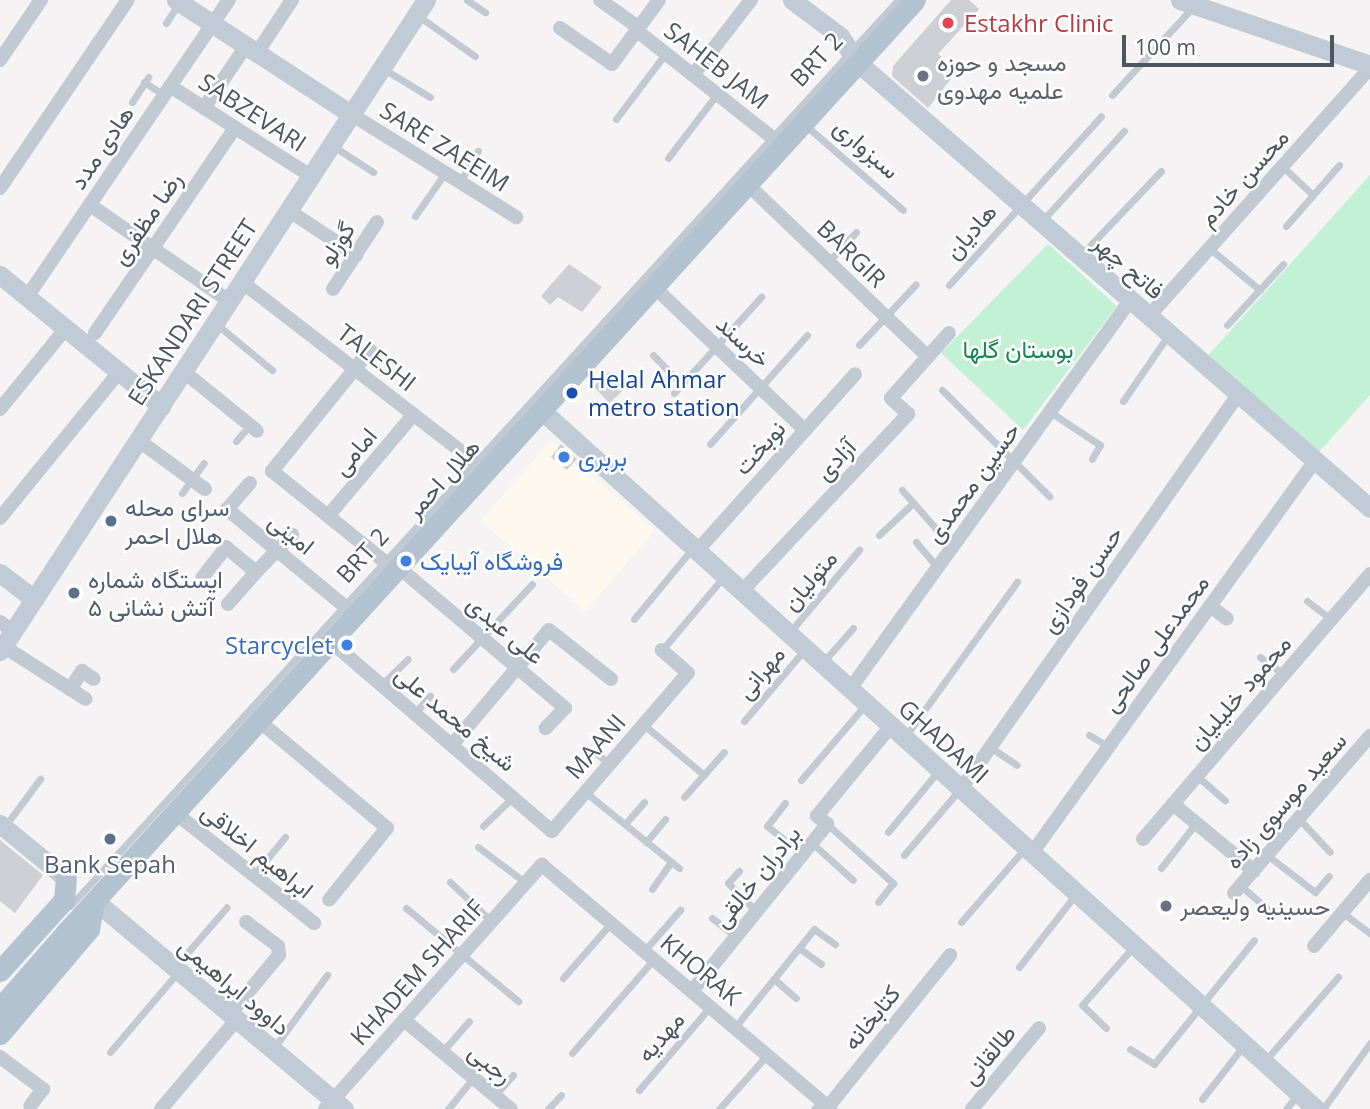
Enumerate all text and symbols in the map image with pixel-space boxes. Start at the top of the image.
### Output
place label: Estakhr Clinic [964,9,1114,37]
marker: Estakhr Clinic [938,13,958,33]
street label: SAHEB JAM [659,15,775,115]
scale bar [1125,21,1337,65]
street label: BRT 2 [784,26,848,92]
text: 100 m [1135,33,1196,61]
place label: مسجد و حوزه علمیه مهدوی [937,48,1067,104]
street label: SABZEVARI [194,67,312,157]
marker: مسجد و حوزه علمیه مهدوی [915,68,931,84]
street label: SARE ZAEEIM [375,95,515,197]
street label: هادی مدد [63,100,139,194]
street label: سبزواری [828,112,906,184]
street label: محسن خادم [1192,122,1294,232]
street label: رضا مظفری [104,166,188,270]
street label: هادیان [938,197,1002,265]
street label: BARGIR [812,213,892,293]
street label: ESKANDARI STREET [121,214,263,410]
street label: گوزلو [312,216,360,270]
street label: فاتح چهر [1088,227,1170,305]
street label: خرسند [711,309,777,373]
street label: TALESHI [332,317,422,397]
park label: بوستان گلها [962,335,1074,363]
place label: Helal Ahmar metro station [588,365,740,421]
marker: Helal Ahmar metro station [562,383,582,403]
street label: نوبخت [727,414,791,480]
street label: حسین محمدی [919,416,1025,548]
street label: امامی [326,421,382,481]
street label: هلال احمر [399,432,485,524]
street label: آزادی [809,432,861,486]
place label: بربری [578,443,627,471]
marker: بربری [556,449,572,465]
place label: سرای محله هلال احمر [125,493,230,549]
street label: امینی [263,506,321,560]
marker: سرای محله هلال احمر [103,513,119,529]
street label: حسن فودازی [1034,520,1128,638]
street label: BRT 2 [330,522,394,588]
street label: متولیان [775,544,843,616]
place label: فروشگاه آیبایک [420,547,563,575]
marker: فروشگاه آیبایک [398,553,414,569]
place label: ایستگاه شماره ۵ آتش نشانی [88,565,223,621]
street label: محمدعلی صالحی [1095,569,1215,717]
marker: ایستگاه شماره ۵ آتش نشانی [66,585,82,601]
street label: علی عبدی [461,588,551,670]
street label: محمود خلیلیان [1181,629,1297,755]
place label: Starcyclet [225,631,333,659]
marker: Starcyclet [339,637,355,653]
street label: مهرانی [730,640,790,704]
street label: شیخ محمد علی [390,659,522,777]
street label: GHADAMI [893,693,995,789]
street label: MAANI [559,708,631,784]
street label: سعید موسوی زاده [1218,726,1352,874]
street label: ابراهیم اخلاقی [196,796,320,904]
street label: برادران خالقی [706,819,806,933]
marker: Bank Sepah [102,831,118,847]
place label: Bank Sepah [44,850,176,878]
place label: حسینیه ولیعصر [1180,892,1330,920]
street label: KHADEM SHARIF [344,893,490,1051]
marker: حسینیه ولیعصر [1158,898,1174,914]
street label: KHORAK [655,927,747,1011]
street label: داوود ابراهیمی [173,931,297,1041]
street label: کتابخانه [836,979,906,1055]
street label: مهدیه [630,1005,690,1067]
street label: طالقانی [955,1018,1021,1090]
street label: رجبی [463,1036,519,1090]

